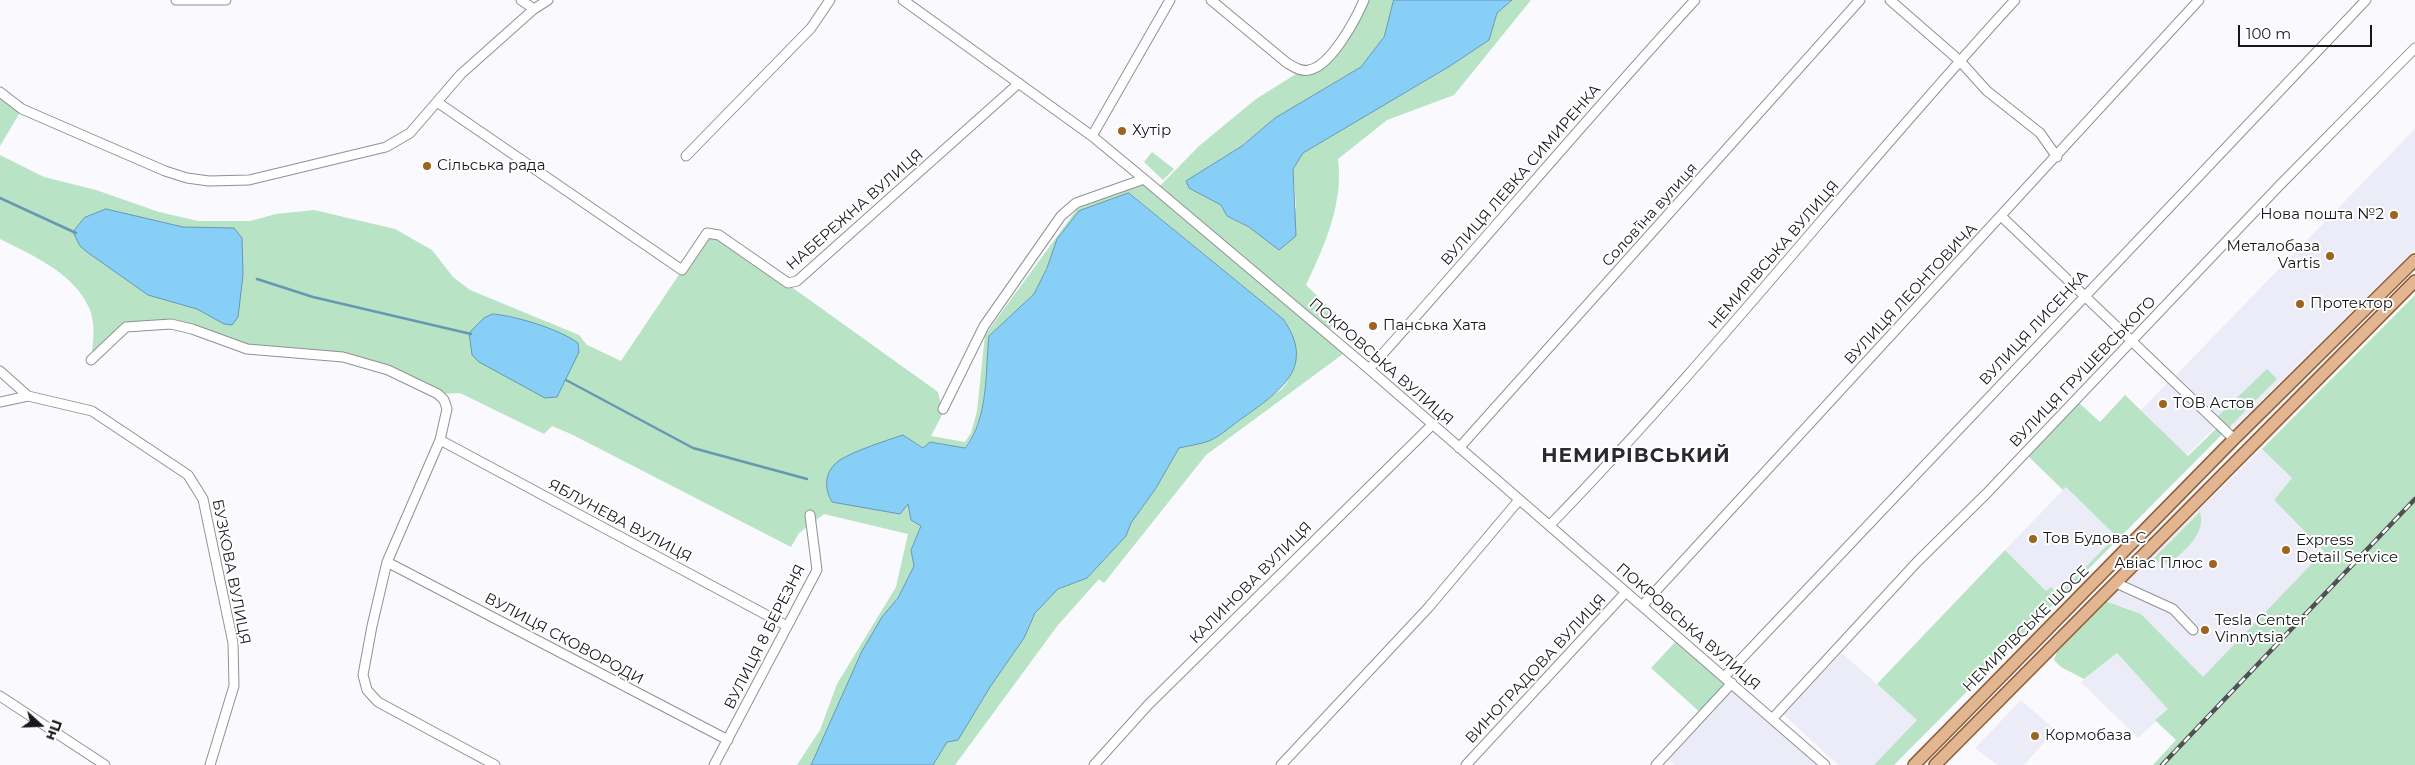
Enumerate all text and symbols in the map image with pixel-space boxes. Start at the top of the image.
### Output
scale bar [2240,15,2374,47]
text: 100 m [2246,24,2291,43]
street label: ВУЛИЦЯ ЛЕВКА СИМИРЕНКА [1437,81,1605,269]
place label: Хутір [1132,122,1171,140]
marker: Хутір [1116,125,1128,137]
street label: НАБЕРЕЖНА ВУЛИЦЯ [783,146,927,274]
place label: Сільська рада [437,157,545,175]
street label: Соловʼїна вулиця [1599,159,1701,271]
marker: Сільська рада [421,160,433,172]
street label: НЕМИРІВСЬКА ВУЛИЦЯ [1705,177,1843,333]
place label: Нова пошта №2 [2260,206,2384,224]
marker: Нова пошта №2 [2388,209,2400,221]
street label: ВУЛИЦЯ ЛЕОНТОВИЧА [1841,220,1981,368]
place label: Металобаза Vartis [2226,238,2320,273]
marker: Металобаза Vartis [2324,250,2336,262]
street label: ВУЛИЦЯ ЛИСЕНКА [1976,267,2092,389]
street label: ВУЛИЦЯ ГРУШЕВСЬКОГО [2006,293,2160,451]
street label: ПОКРОВСЬКА ВУЛИЦЯ [1305,295,1457,429]
place label: Протектор [2310,295,2393,313]
marker: Протектор [2294,298,2306,310]
place label: Панська Хата [1383,317,1486,335]
marker: Панська Хата [1367,320,1379,332]
place label: ТОВ Астов [2173,395,2254,413]
marker: ТОВ Астов [2157,398,2169,410]
district label: НЕМИРІВСЬКИЙ [1540,444,1732,468]
street label: ЯБЛУНЕВА ВУЛИЦЯ [545,476,695,566]
street label: БУЗКОВА ВУЛИЦЯ [208,498,254,646]
street label: КАЛИНОВА ВУЛИЦЯ [1186,518,1316,648]
place label: Тов Будова-С [2043,530,2146,548]
place label: Express Detail Service [2296,532,2398,567]
marker: Тов Будова-С [2027,533,2039,545]
marker: Express Detail Service [2280,544,2292,556]
place label: Авіас Плюс [2114,555,2203,573]
marker: Авіас Плюс [2207,558,2219,570]
street label: ПОКРОВСЬКА ВУЛИЦЯ [1612,560,1764,694]
street label: ВУЛИЦЯ 8 БЕРЕЗНЯ [721,562,809,712]
street label: НЕМИРІВСЬКЕ ШОСЕ [1959,562,2093,696]
street label: ВУЛИЦЯ СКОВОРОДИ [481,589,647,689]
street label: ВИНОГРАДОВА ВУЛИЦЯ [1462,591,1610,747]
place label: Tesla Center Vinnytsia [2215,612,2306,647]
marker: Tesla Center Vinnytsia [2199,624,2211,636]
north arrow [15,700,65,750]
text: Пн [42,717,66,743]
place label: Кормобаза [2045,727,2132,745]
marker: Кормобаза [2029,730,2041,742]

